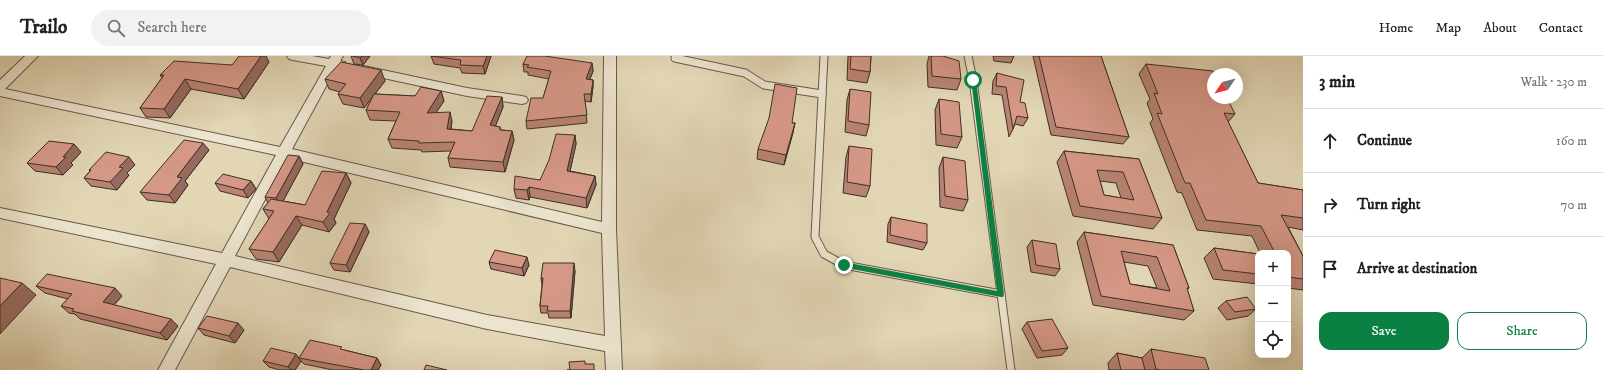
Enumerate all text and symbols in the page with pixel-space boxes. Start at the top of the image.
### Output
search box [91,10,371,46]
text: Trailo [20,16,67,39]
icon: search [105,17,127,39]
text: Search here [137,18,207,37]
text: Home [1379,19,1413,37]
text: Map [1435,19,1461,37]
text: About [1483,19,1517,37]
text: Contact [1539,19,1583,37]
north arrow [1207,68,1243,104]
route start [964,71,982,89]
text: 3 min [1319,71,1355,93]
text: Walk · 230 m [1521,74,1587,90]
icon: ahead [1319,130,1341,152]
text: Continue [1357,131,1412,150]
text: 160 m [1556,133,1587,149]
icon: right [1319,194,1341,216]
text: Turn right [1357,195,1420,214]
text: 70 m [1561,197,1587,213]
map controls [1255,250,1291,358]
button: + [1255,250,1291,286]
route end [835,256,853,274]
icon: arrive [1319,258,1341,280]
text: Arrive at destination [1357,259,1477,278]
button: − [1255,286,1291,322]
button: Save [1319,312,1449,350]
button: Share [1457,312,1587,350]
button: locate [1255,322,1291,358]

